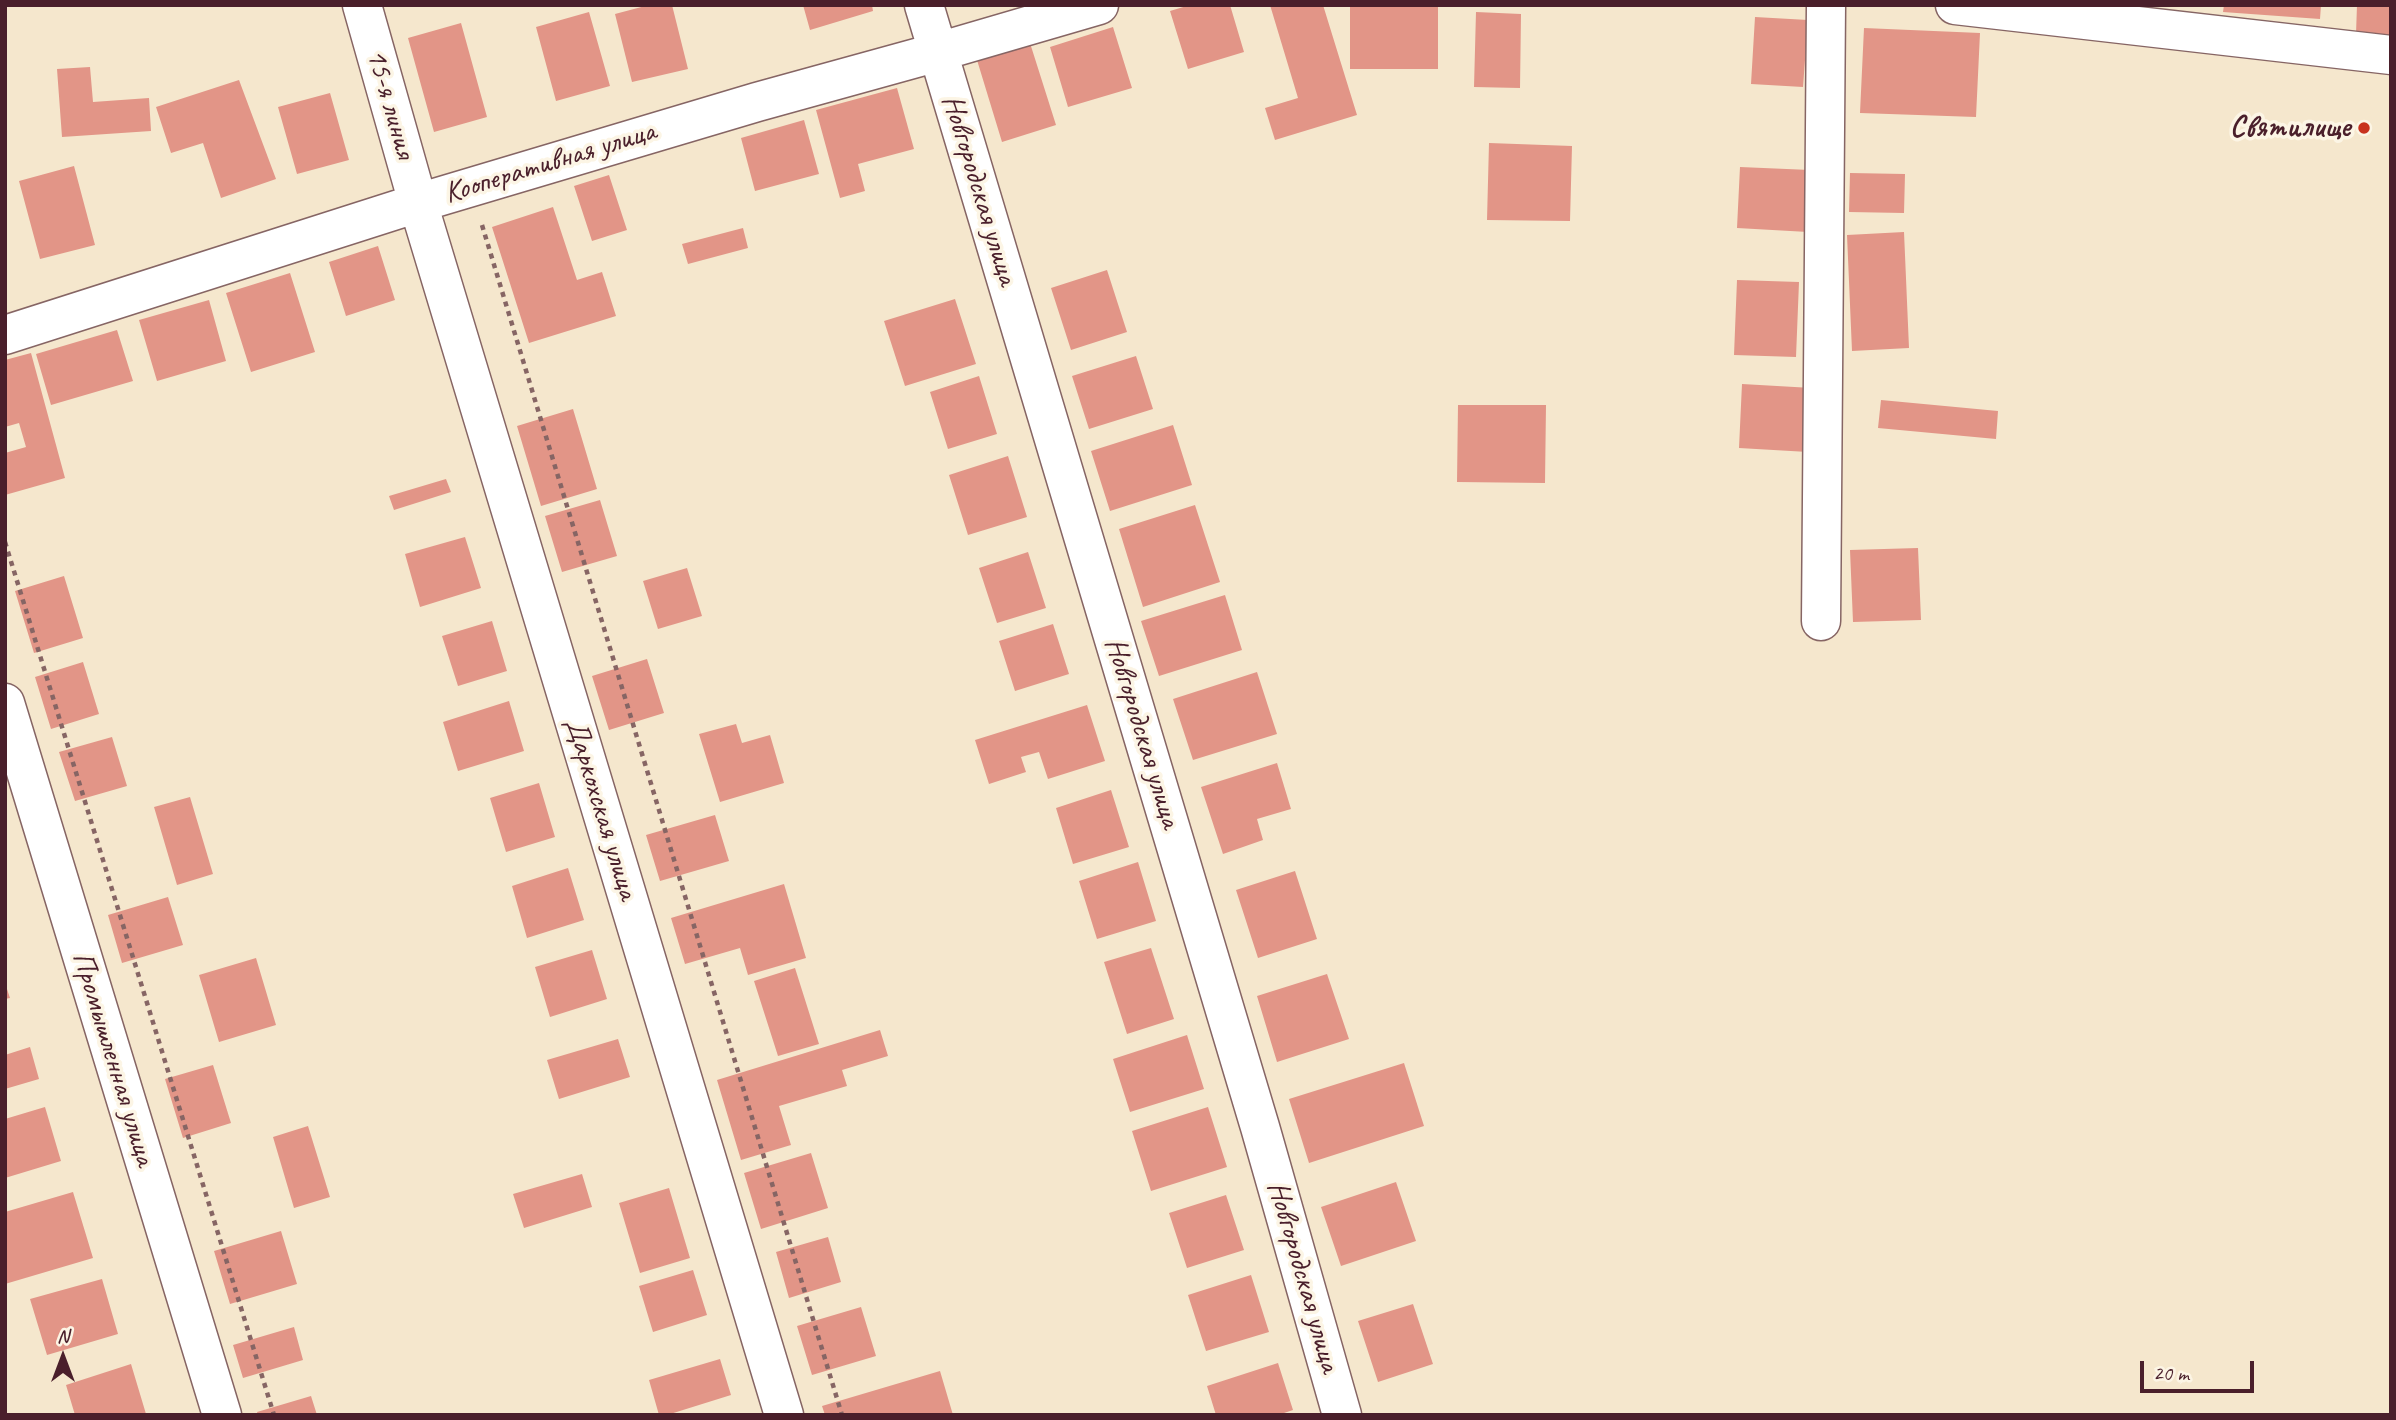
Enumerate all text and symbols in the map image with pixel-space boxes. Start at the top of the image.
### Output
street label: 15-я линия [357,45,423,163]
street label: Новгородская улица [933,91,1025,289]
place label: Святилище [2230,110,2350,146]
street label: Кооперативная улица [440,114,660,212]
marker: Святилище [2356,120,2372,136]
street label: Новгородская улица [1096,634,1188,832]
street label: Даркохская улица [556,714,646,904]
street label: Промышленная улица [63,948,163,1170]
street label: Новгородская улица [1259,1177,1347,1377]
north arrow [28,1322,98,1392]
text: N [57,1324,69,1348]
scale bar [2144,1346,2258,1390]
text: 20 m [2153,1360,2189,1386]

